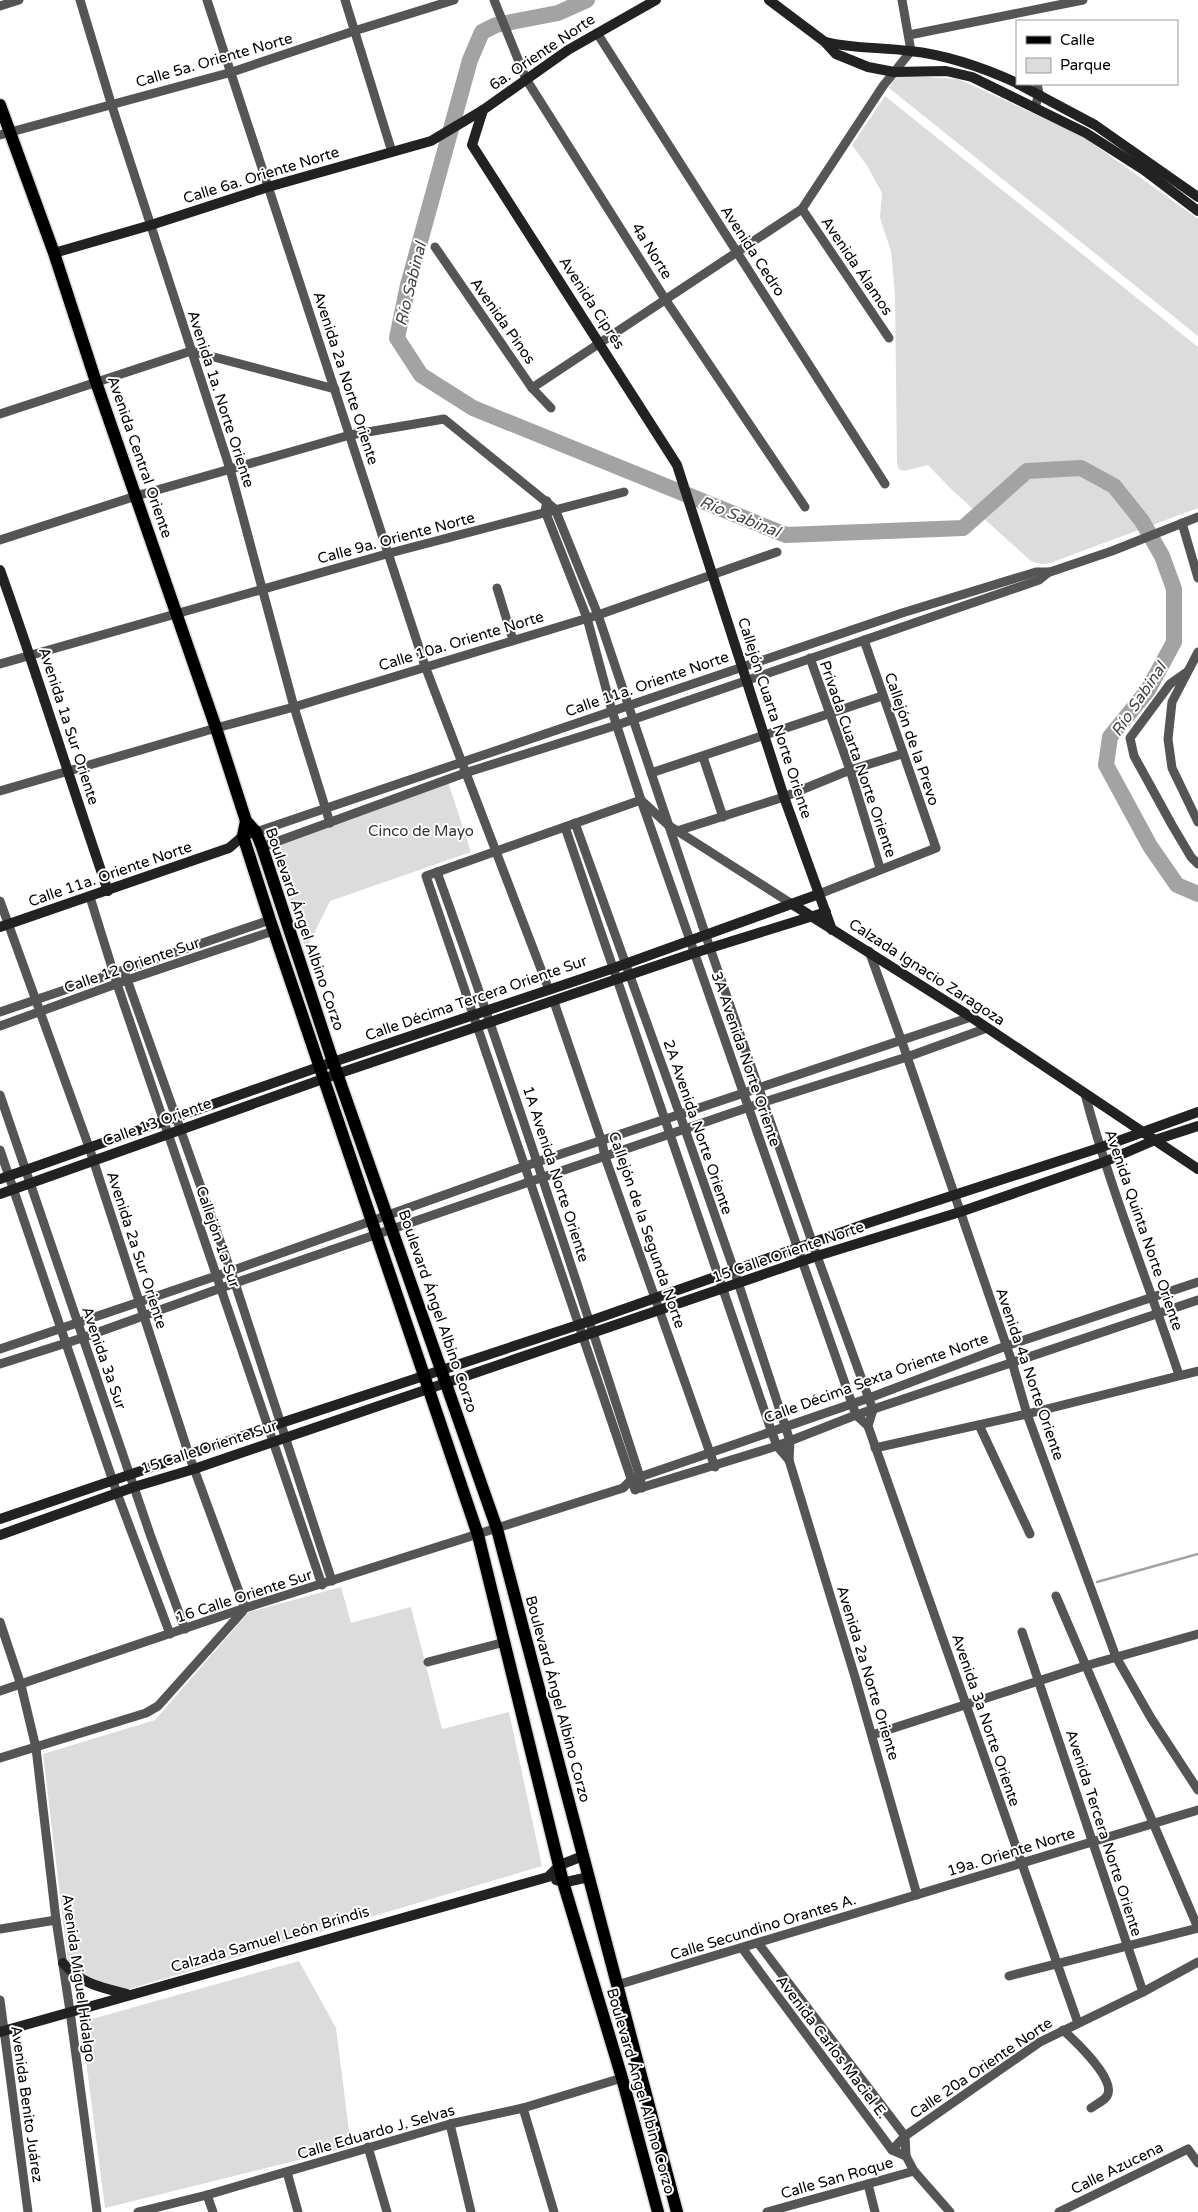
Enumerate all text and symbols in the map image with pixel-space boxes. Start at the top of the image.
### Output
street label: 6a. Oriente Norte [486,10,598,94]
legend [1016,20,1178,85]
street label: Calle 5a. Oriente Norte [134,29,294,91]
text: Calle [1060,31,1095,49]
text: Parque [1060,56,1111,74]
street label: Calle 6a. Oriente Norte [181,143,341,207]
street label: Avenida Cedro [717,202,789,300]
street label: Avenida Álamos [817,213,897,319]
street label: 4a Norte [628,220,676,282]
water label: Río Sabinal [391,239,431,328]
street label: Avenida Ciprés [555,253,629,353]
street label: Avenida Pinos [467,275,539,367]
street label: Avenida 2a Norte Oriente [309,289,383,467]
street label: Avenida 1a. Norte Oriente [184,308,258,490]
street label: Avenida Central Oriente [104,374,176,540]
water label: Río Sabinal [697,492,785,543]
street label: Calle 9a. Oriente Norte [315,508,477,568]
street label: Calle 10a. Oriente Norte [376,607,546,675]
street label: Callejón Cuarta Norte Oriente [734,615,816,821]
street label: Avenida 1a Sur Oriente [35,645,103,807]
street label: Calle 11a. Oriente Norte [563,648,731,720]
water label: Río Sabinal [1107,657,1172,740]
street label: Privada Cuarta Norte Oriente [816,658,900,860]
street label: Callejón de la Prevo [881,670,943,808]
park label: Cinco de Mayo [368,822,474,840]
street label: Boulevard Ángel Albino Corzo [262,825,348,1033]
street label: Calle 11a. Oriente Norte [26,838,194,910]
street label: Calzada Ignacio Zaragoza [845,915,1009,1029]
street label: Calle 12 Oriente Sur [62,933,202,997]
street label: Calle Décima Tercera Oriente Sur [363,951,590,1045]
street label: 3A Avenida Norte Oriente [708,969,784,1149]
street label: 2A Avenida Norte Oriente [660,1037,736,1217]
street label: 1A Avenida Norte Oriente [519,1084,593,1264]
street label: Calle 13 Oriente [100,1094,214,1150]
street label: Avenida Quinta Norte Oriente [1101,1127,1187,1333]
street label: Callejón de la Segunda Norte [605,1129,689,1331]
street label: Avenida 2a Sur Oriente [103,1169,171,1331]
street label: Callejón 1a Sur [192,1184,244,1291]
street label: Boulevard Ángel Albino Corzo [395,1207,481,1415]
street label: 15 Calle Oriente Norte [710,1218,866,1286]
street label: Avenida 4a Norte Oriente [992,1285,1068,1463]
street label: Avenida 3a Sur [78,1304,130,1412]
street label: Calle Décima Sexta Oriente Norte [761,1329,991,1427]
street label: 15 Calle Oriente Sur [138,1416,280,1478]
street label: 16 Calle Oriente Sur [173,1565,315,1627]
street label: Avenida 2a Norte Oriente [833,1584,903,1762]
street label: Boulevard Ángel Albino Corzo [522,1594,594,1804]
street label: Avenida 3a Norte Oriente [948,1631,1024,1809]
street label: Avenida Tercera Norte Oriente [1062,1727,1146,1939]
street label: 19a. Oriente Norte [945,1824,1077,1880]
street label: Calle Secundino Orantes A. [668,1890,858,1964]
street label: Avenida Miguel Hidalgo [58,1893,100,2063]
street label: Calzada Samuel León Brindis [169,1902,371,1976]
street label: Avenida Carlos Maciel E. [772,1972,892,2122]
street label: Boulevard Ángel Albino Corzo [603,1986,679,2196]
street label: Calle 20a Oriente Norte [906,2014,1056,2122]
street label: Avenida Benito Juárez [7,2025,47,2183]
street label: Calle Eduardo J. Selvas [295,2101,457,2163]
street label: Calle Azucena [1068,2138,1166,2198]
street label: Calle San Roque [779,2153,895,2203]

